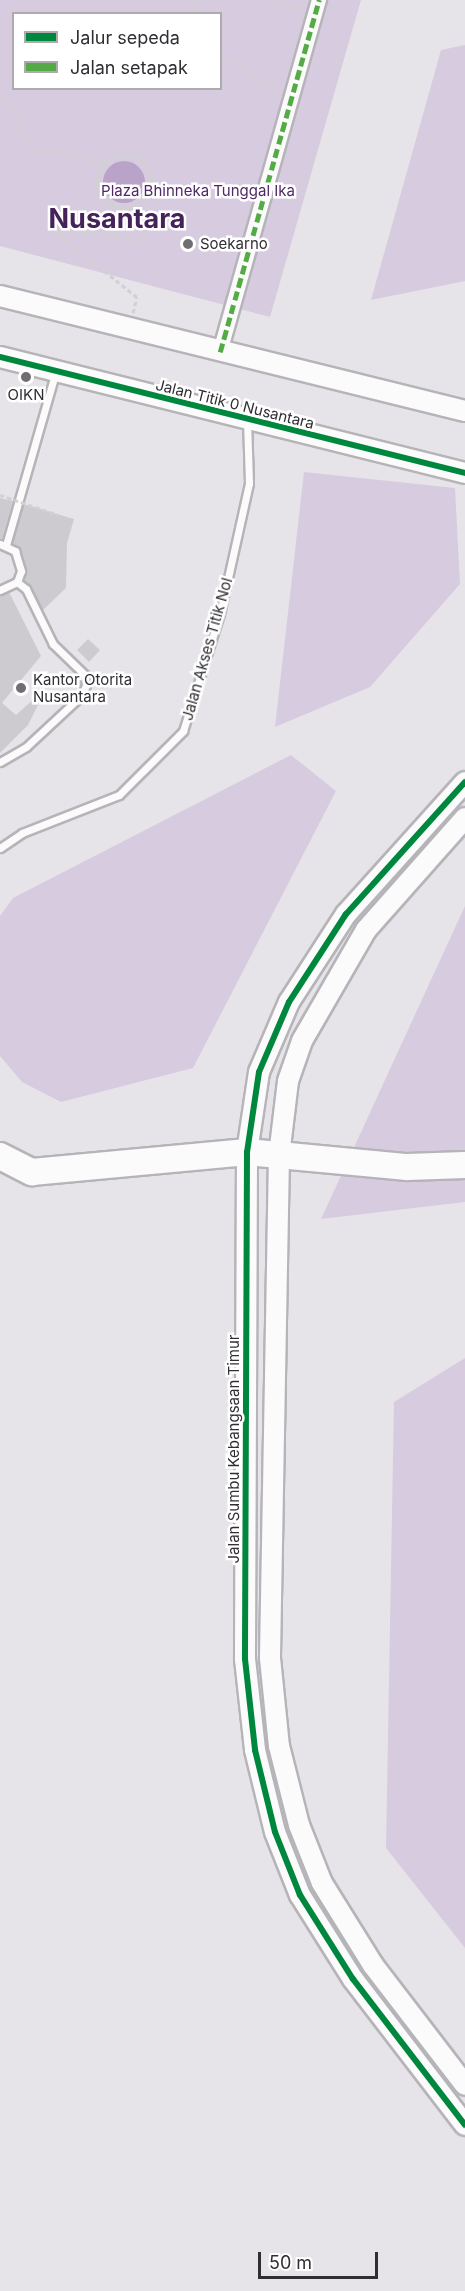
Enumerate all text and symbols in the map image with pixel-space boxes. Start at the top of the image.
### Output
legend [12,12,222,90]
text: Jalur sepeda [70,27,180,48]
text: Jalan setapak [70,57,188,78]
park label: Plaza Bhinneka Tunggal Ika [101,182,295,200]
district label: Nusantara [49,203,185,235]
place label: Soekarno [200,235,268,253]
marker: Soekarno [181,237,195,251]
marker: OIKN [19,370,33,384]
street label: Jalan Titik 0 Nusantara [154,376,316,432]
place label: OIKN [8,386,44,404]
street label: Jalan Akses Titik Nol [178,576,236,722]
place label: Kantor Otorita Nusantara [33,670,132,705]
marker: Kantor Otorita Nusantara [14,681,28,695]
street label: Jalan Sumbu Kebangsaan Timur [225,1335,243,1563]
scale bar [261,2240,381,2278]
text: 50 m [269,2252,312,2273]

